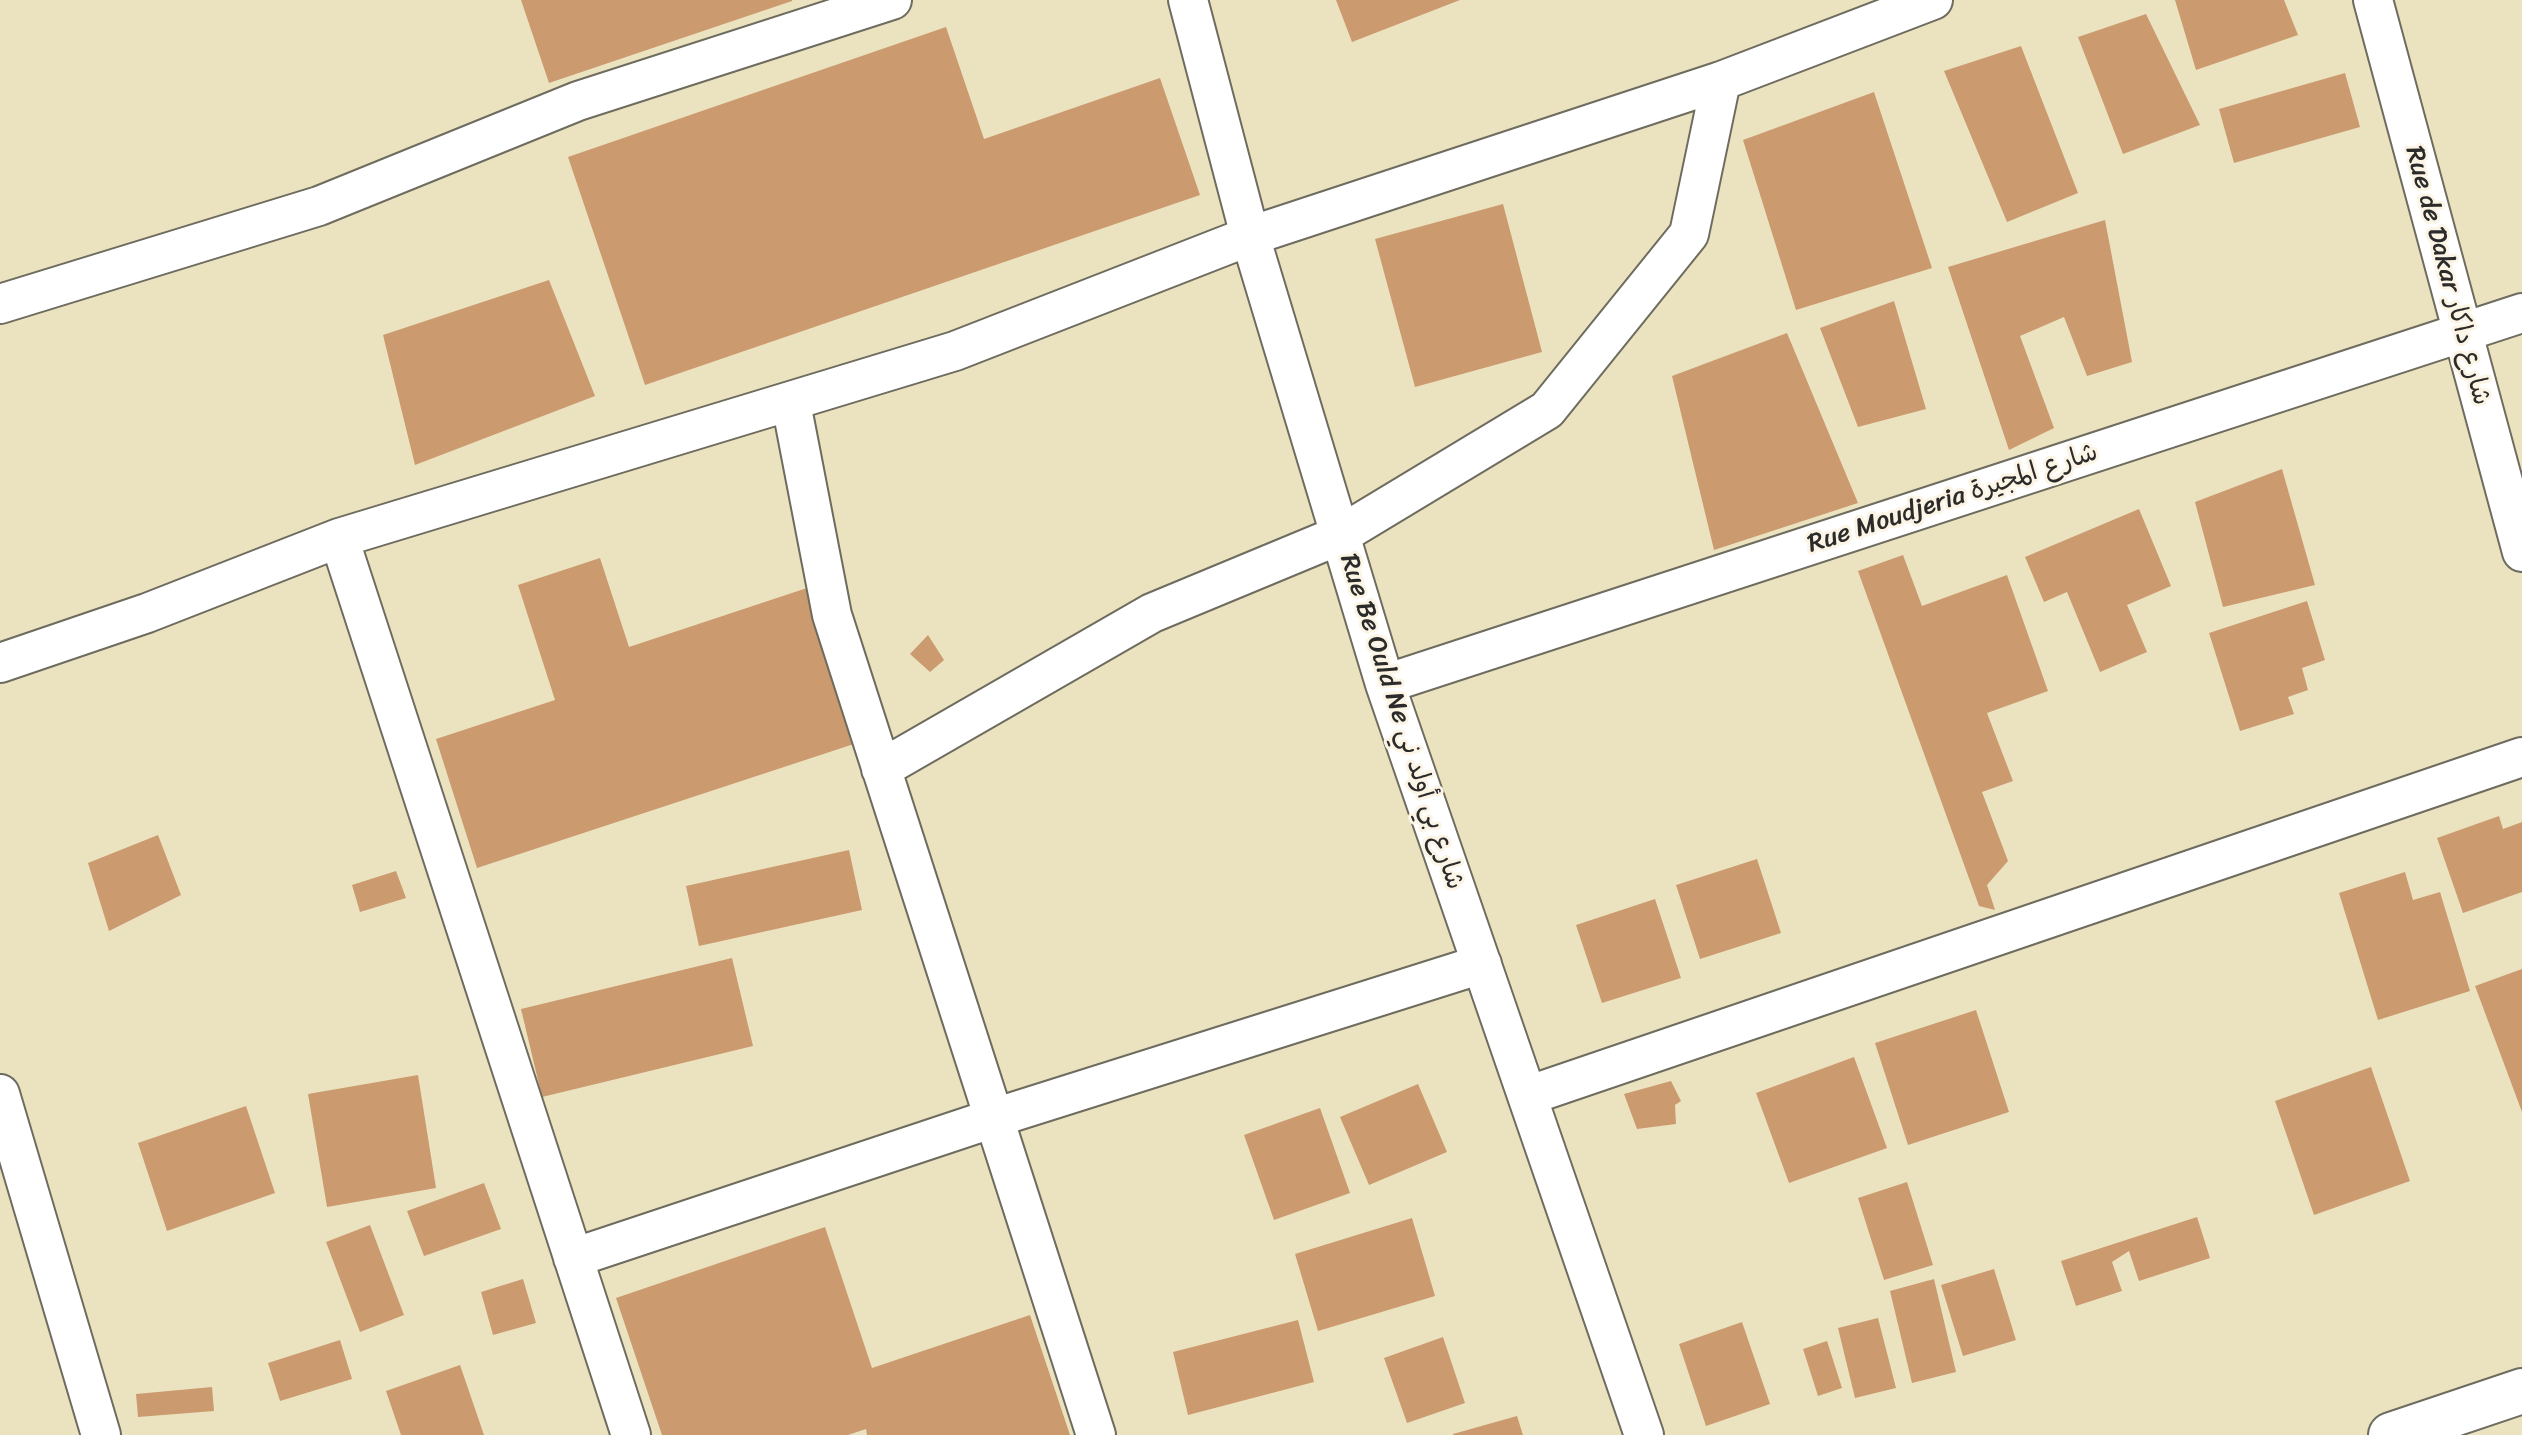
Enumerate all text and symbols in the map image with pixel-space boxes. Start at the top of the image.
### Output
street label: Rue de Dakar شارع داكار [2397,143,2497,409]
street label: Rue Moudjeria شارع المجيرة [1804,437,2102,561]
street label: Rue Be Ould Ne شارع بي أولد ني [1332,550,1470,894]

